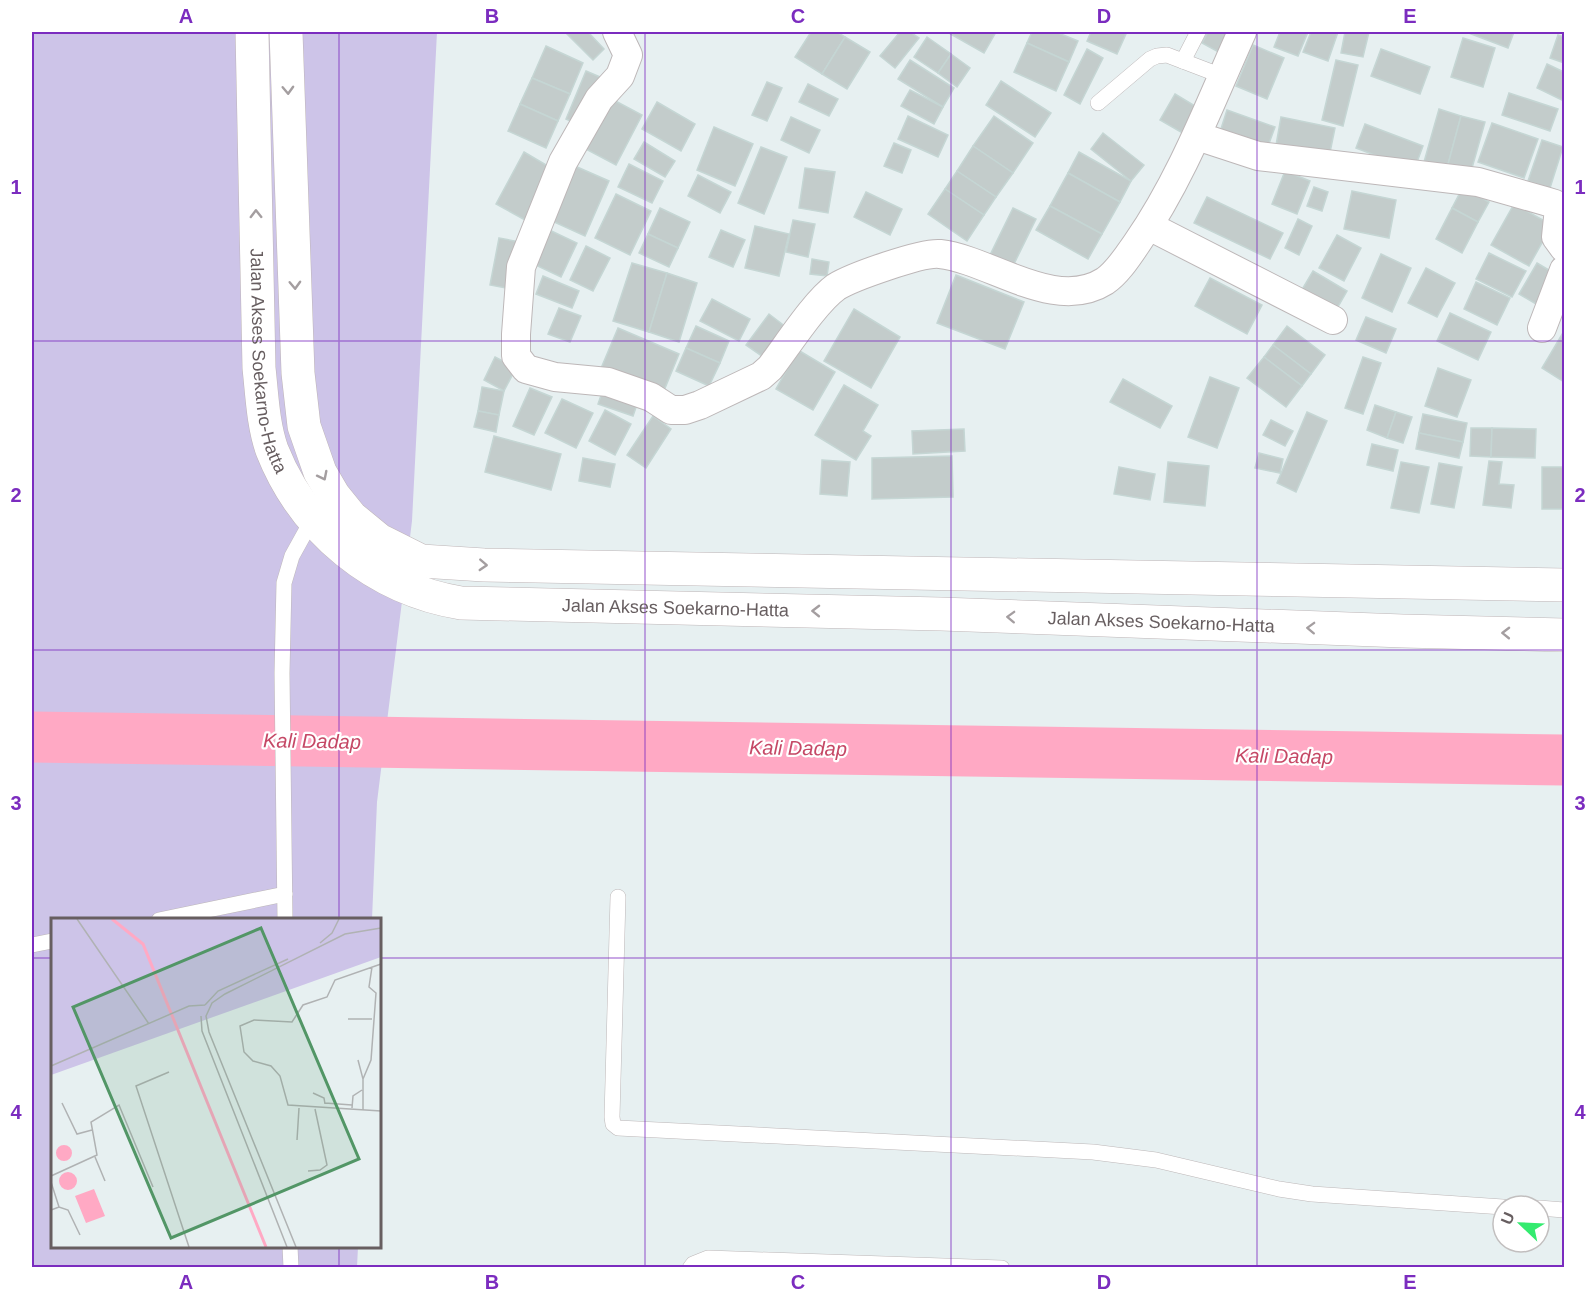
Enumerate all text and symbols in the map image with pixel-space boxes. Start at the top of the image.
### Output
text: A [179,5,193,27]
text: B [485,5,499,27]
text: C [791,5,805,27]
text: D [1097,5,1111,27]
text: E [1403,5,1417,27]
one-way arrow [282,85,294,94]
text: 1 [10,176,22,198]
text: 1 [1574,176,1586,198]
one-way arrow [249,210,262,219]
street label: Jalan Akses Soekarno-Hatta [247,248,291,477]
one-way arrow [289,280,301,289]
one-way arrow [316,470,327,480]
text: 2 [10,484,22,506]
text: 2 [1574,484,1586,506]
one-way arrow [478,558,487,571]
street label: Jalan Akses Soekarno-Hatta [562,595,790,621]
one-way arrow [812,605,821,617]
street label: Jalan Akses Soekarno-Hatta [1047,608,1276,636]
one-way arrow [1007,610,1016,623]
one-way arrow [1307,621,1316,634]
one-way arrow [1502,627,1511,640]
water label: Kali Dadap [263,729,361,753]
water label: Kali Dadap [749,736,847,760]
water label: Kali Dadap [1235,744,1333,768]
text: 3 [10,792,22,814]
text: 3 [1574,792,1586,814]
inset map [51,918,381,1248]
text: 4 [10,1101,22,1123]
text: 4 [1574,1101,1586,1123]
north arrow [1491,1194,1551,1254]
text: U [1498,1210,1518,1227]
text: A [179,1271,193,1293]
text: B [485,1271,499,1293]
text: C [791,1271,805,1293]
text: D [1097,1271,1111,1293]
text: E [1403,1271,1417,1293]

